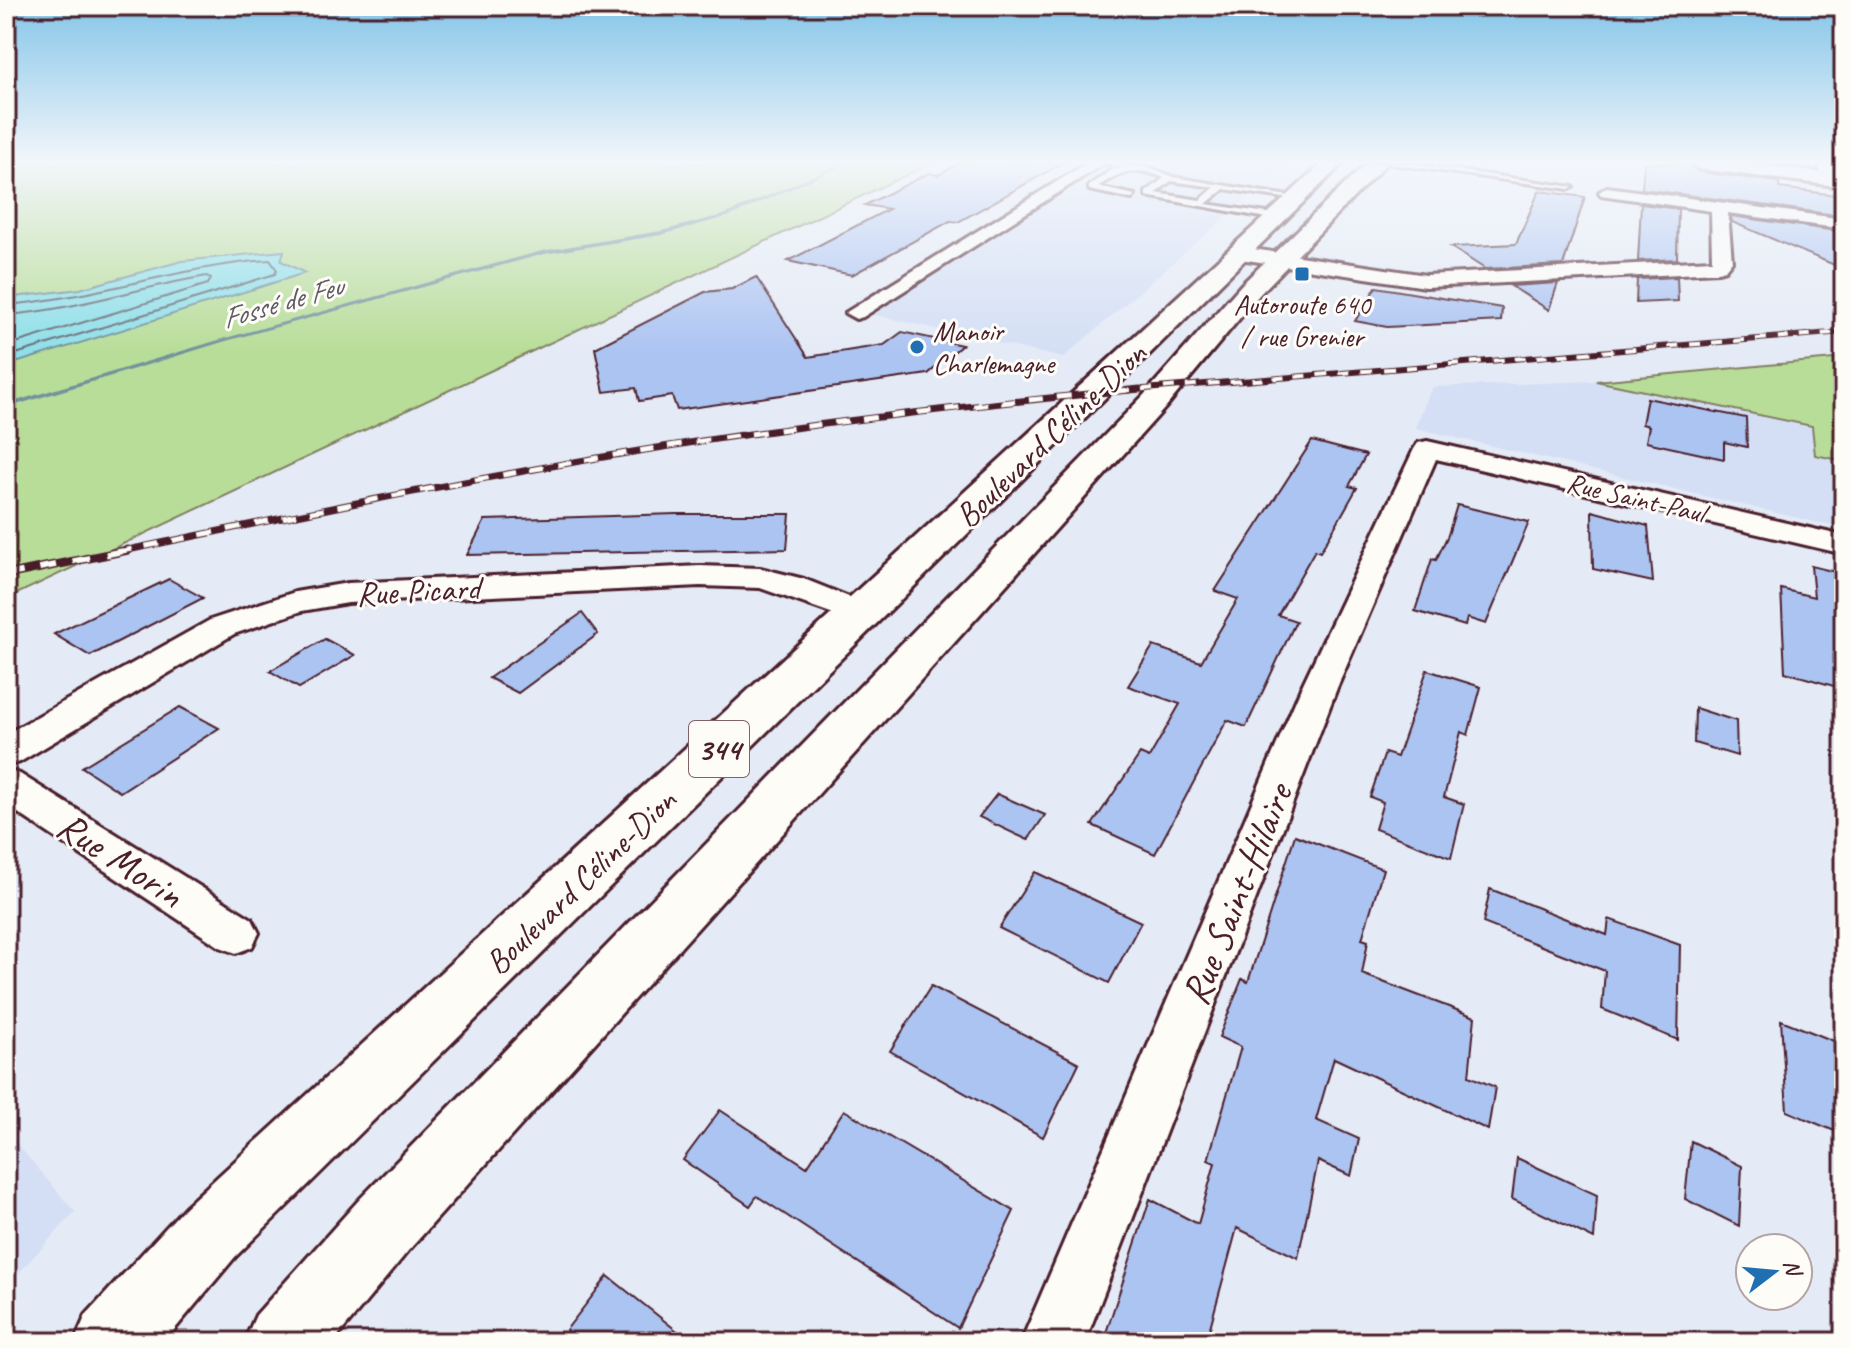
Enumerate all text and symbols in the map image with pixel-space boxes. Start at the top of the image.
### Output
marker: Autoroute 640 / rue Grenier [1293,265,1311,283]
water label: Fossé de Feu [217,266,350,337]
place label: Autoroute 640 / rue Grenier [1234,287,1373,354]
place label: Manoir Charlemagne [933,314,1056,381]
street label: Boulevard Céline-Dion [946,331,1156,536]
marker: Manoir Charlemagne [908,338,926,356]
street label: Rue Saint-Paul [1563,465,1714,532]
street label: Rue Picard [355,566,486,615]
road number: 344 [689,721,749,777]
street label: Rue Saint-Hilaire [1170,774,1305,1012]
street label: Boulevard Céline-Dion [476,778,686,983]
street label: Rue Morin [48,801,194,920]
north arrow [1734,1232,1814,1312]
text: N [1777,1256,1809,1280]

